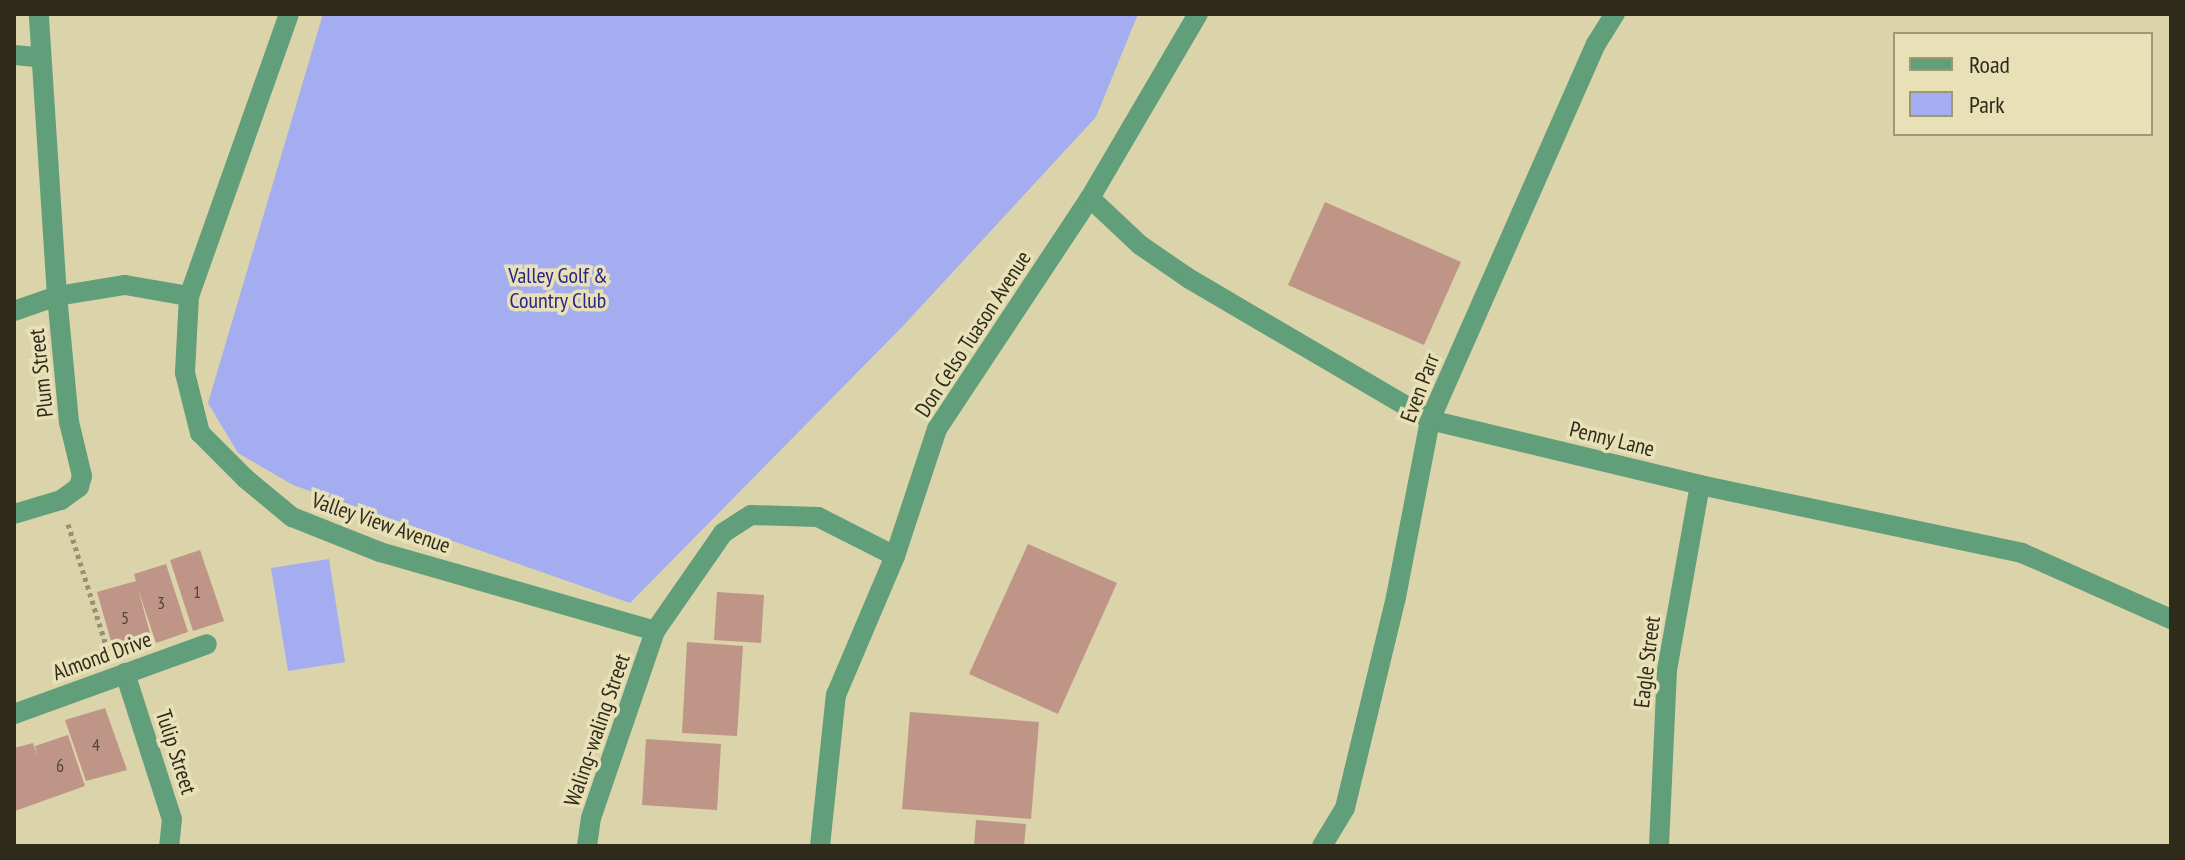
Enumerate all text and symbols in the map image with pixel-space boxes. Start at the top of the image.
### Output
legend [1893,32,2153,136]
text: Road [1969,49,2010,80]
text: Park [1969,89,2005,120]
street label: Don Celso Tuason Avenue [909,246,1037,422]
park label: Valley Golf & Country Club [508,262,608,314]
street label: Plum Street [23,327,59,419]
street label: Even Parr [1395,350,1445,426]
street label: Penny Lane [1567,416,1657,462]
street label: Valley View Avenue [307,487,455,559]
house number: 1 [193,581,201,603]
house number: 3 [157,592,165,614]
house number: 5 [121,607,129,629]
street label: Eagle Street [1628,615,1666,709]
street label: Almond Drive [49,626,155,686]
street label: Waling-waling Street [559,650,635,810]
street label: Tulip Street [150,706,202,798]
house number: 4 [92,734,100,756]
house number: 6 [56,755,64,777]

